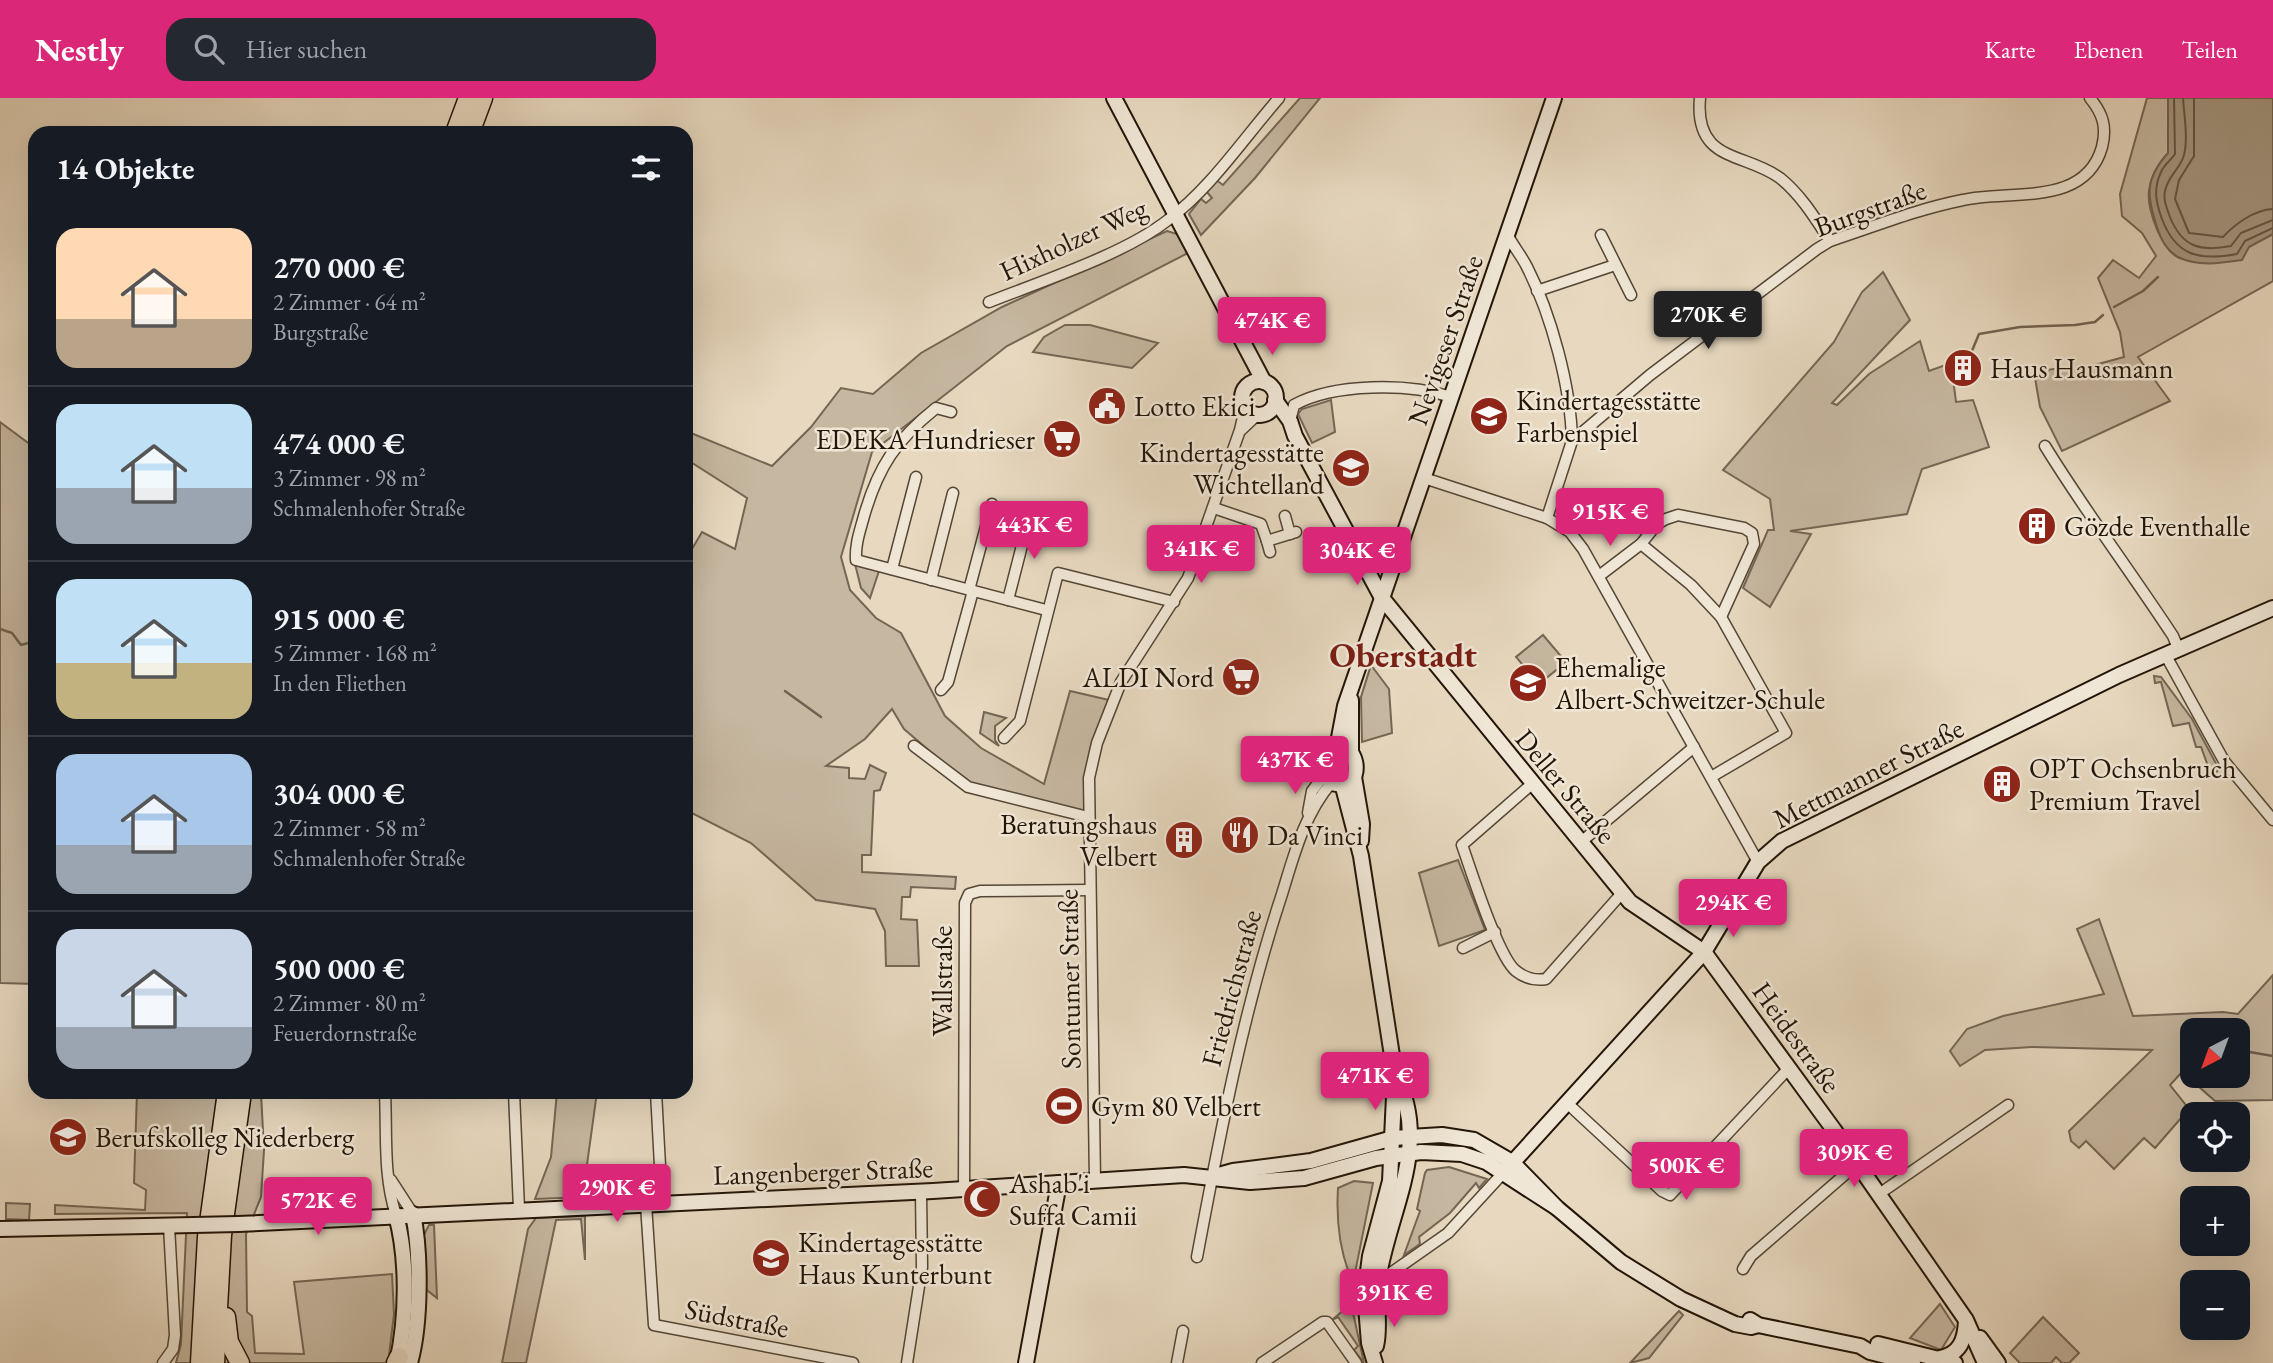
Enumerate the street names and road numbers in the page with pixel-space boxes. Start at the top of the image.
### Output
street label: Burgstraße [1809,171,1931,245]
street label: Hixholzer Weg [994,189,1153,289]
street label: Nevigeser Straße [1399,250,1491,430]
street label: Mettmanner Straße [1767,709,1969,836]
street label: Deller Straße [1508,721,1624,851]
street label: Sontumer Straße [1049,889,1089,1069]
street label: Friedrichstraße [1193,906,1269,1070]
street label: Wallstraße [924,925,960,1036]
street label: Heidestraße [1745,974,1850,1100]
street label: Langenberger Straße [712,1149,934,1193]
street label: Südstraße [682,1290,792,1346]

